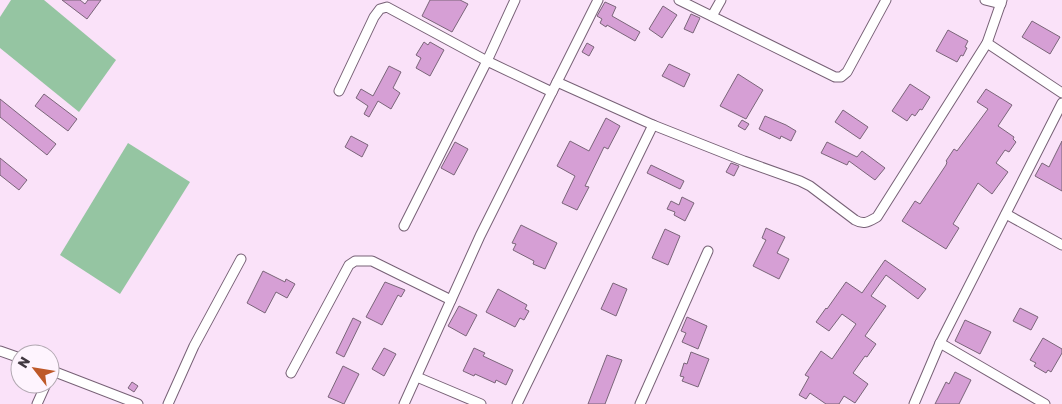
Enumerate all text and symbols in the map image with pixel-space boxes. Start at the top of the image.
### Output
north arrow [10,344,60,394]
text: N [14,354,34,371]

